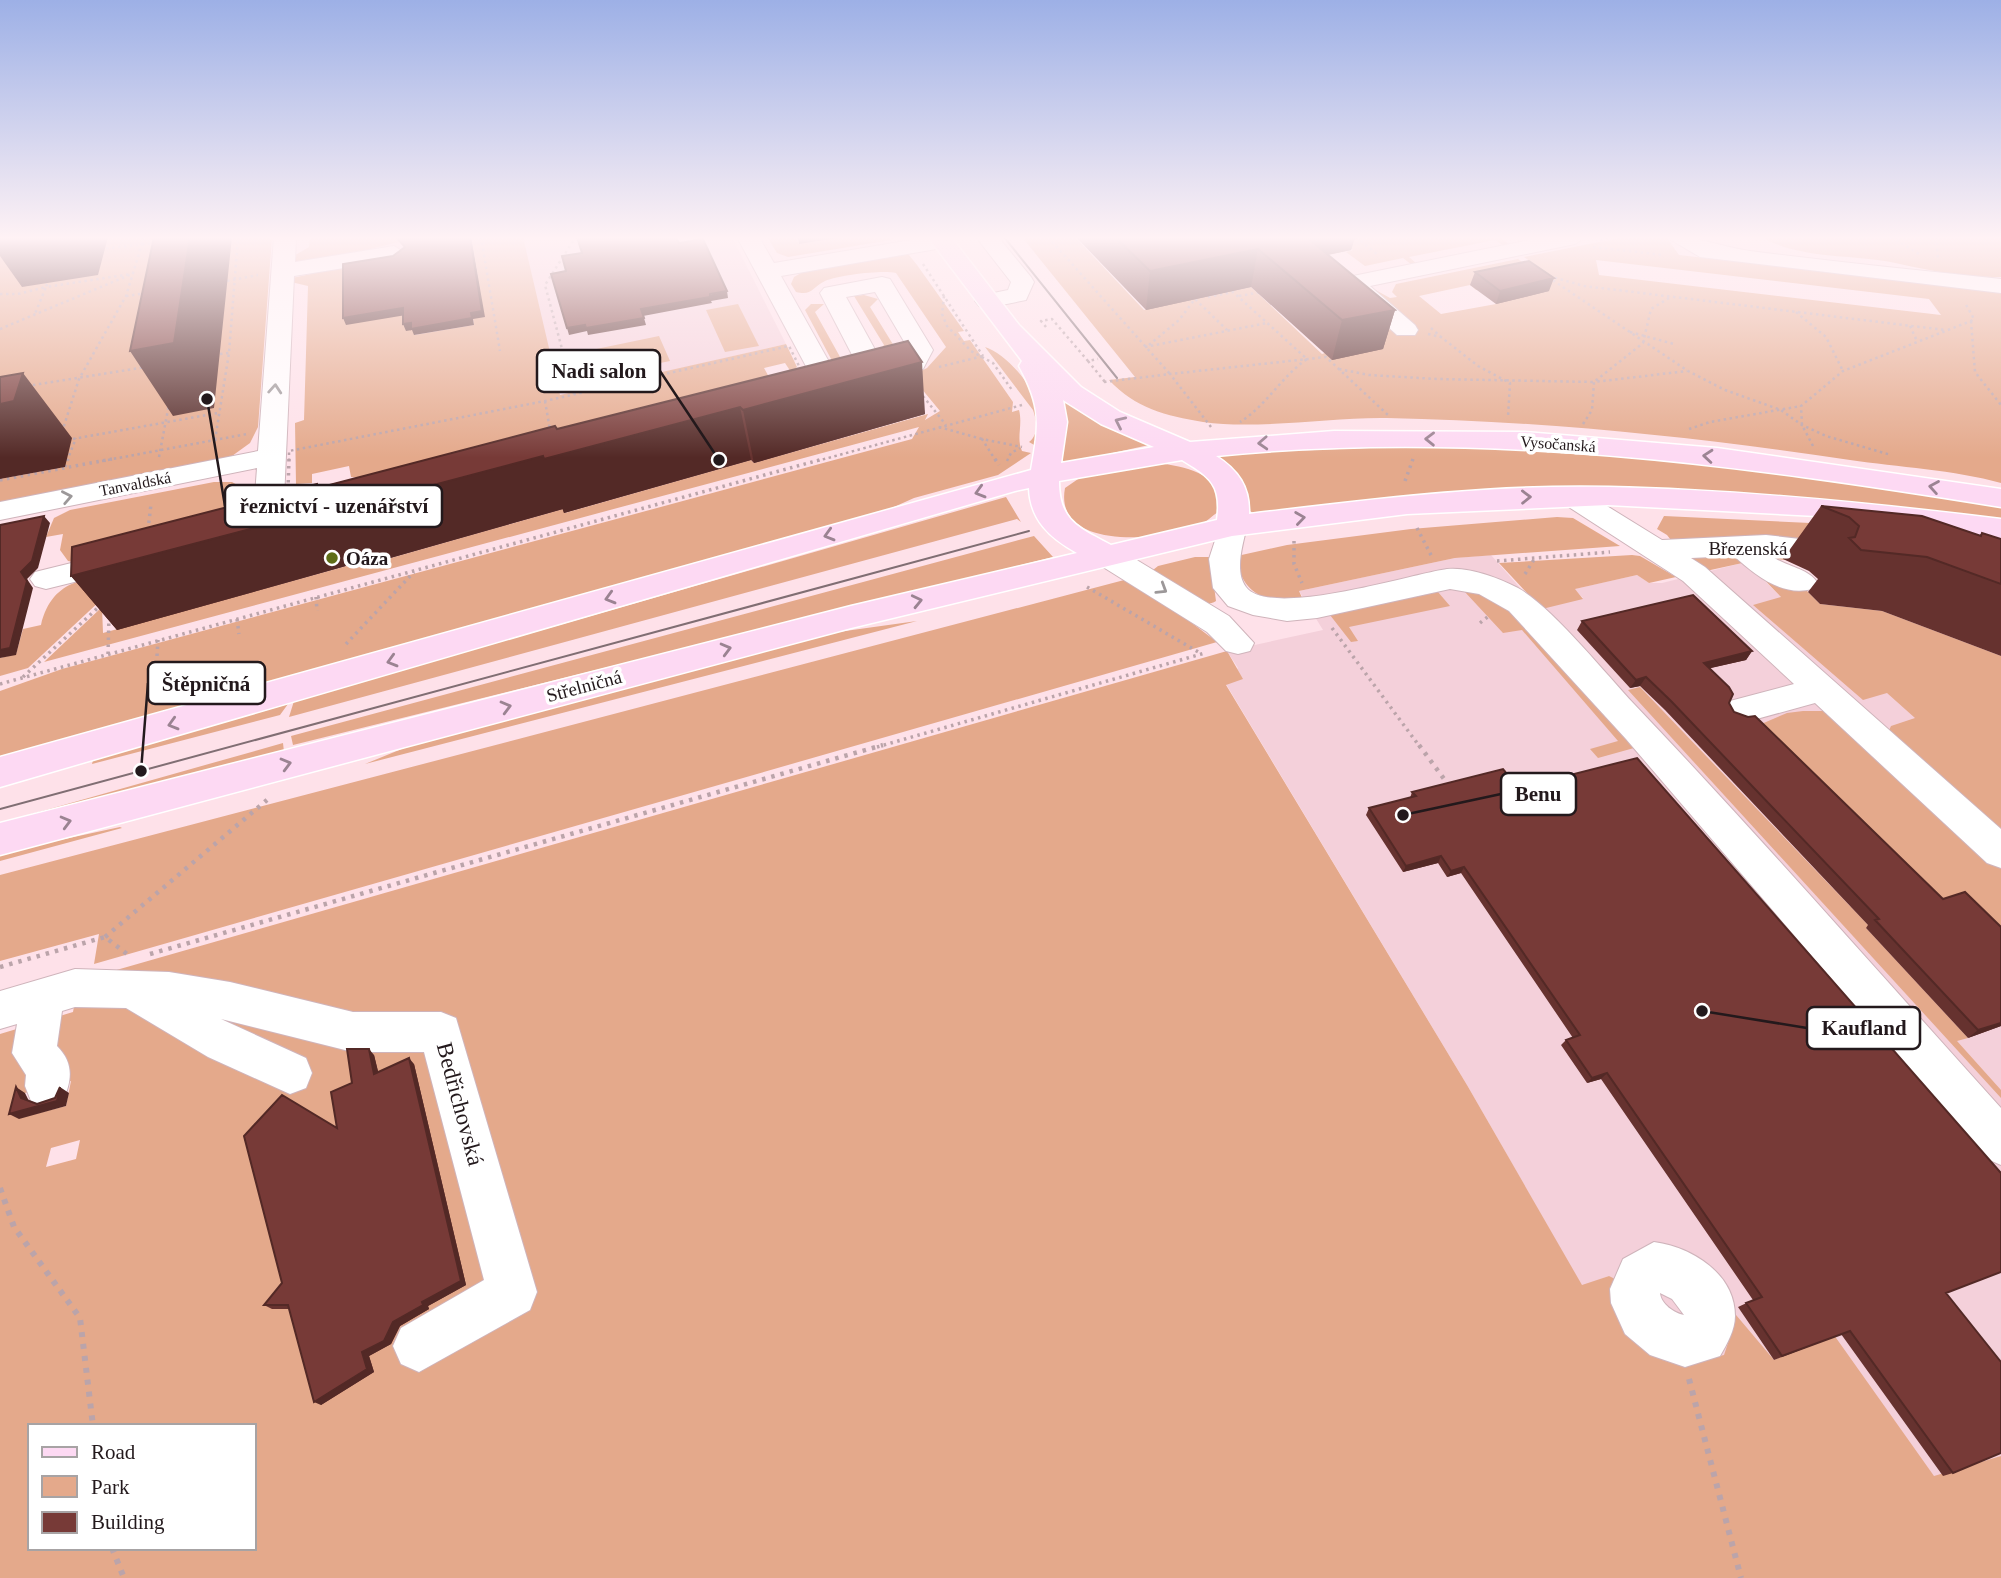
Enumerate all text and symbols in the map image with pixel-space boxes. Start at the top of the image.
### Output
callout: Nadi salon [537,350,660,392]
text: Nadi salon [551,359,647,383]
one-way arrow [267,383,282,394]
one-way arrow [1115,416,1127,430]
one-way arrow [1424,431,1435,447]
street label: Vysočanská [1520,433,1596,456]
one-way arrow [1257,435,1268,450]
one-way arrow [1703,449,1714,464]
street label: Tanvaldská [98,469,172,499]
one-way arrow [1928,480,1940,495]
one-way arrow [975,483,987,498]
callout: řeznictví - uzenářství [225,485,442,527]
one-way arrow [1521,489,1532,505]
one-way arrow [61,491,73,506]
text: řeznictví - uzenářství [240,494,430,518]
one-way arrow [1294,510,1305,525]
one-way arrow [823,527,835,541]
street label: Březenská [1708,538,1788,559]
place label: Oáza [346,548,389,569]
marker: Oáza [324,550,340,566]
one-way arrow [1155,581,1168,594]
one-way arrow [604,589,616,604]
one-way arrow [911,595,923,609]
one-way arrow [720,643,732,657]
one-way arrow [386,653,398,667]
callout: Štěpničná [148,662,265,704]
street label: Střelničná [544,666,624,706]
text: Štěpničná [162,672,251,696]
one-way arrow [500,701,512,715]
one-way arrow [167,716,179,730]
one-way arrow [280,758,292,772]
callout: Benu [1501,773,1576,815]
text: Benu [1515,782,1562,806]
one-way arrow [60,816,72,830]
callout: Kaufland [1807,1007,1920,1049]
text: Kaufland [1821,1016,1907,1040]
street label: Bedřichovská [432,1040,488,1168]
legend [28,1424,256,1550]
text: Road [91,1440,136,1464]
text: Park [91,1475,130,1499]
text: Building [91,1510,165,1534]

